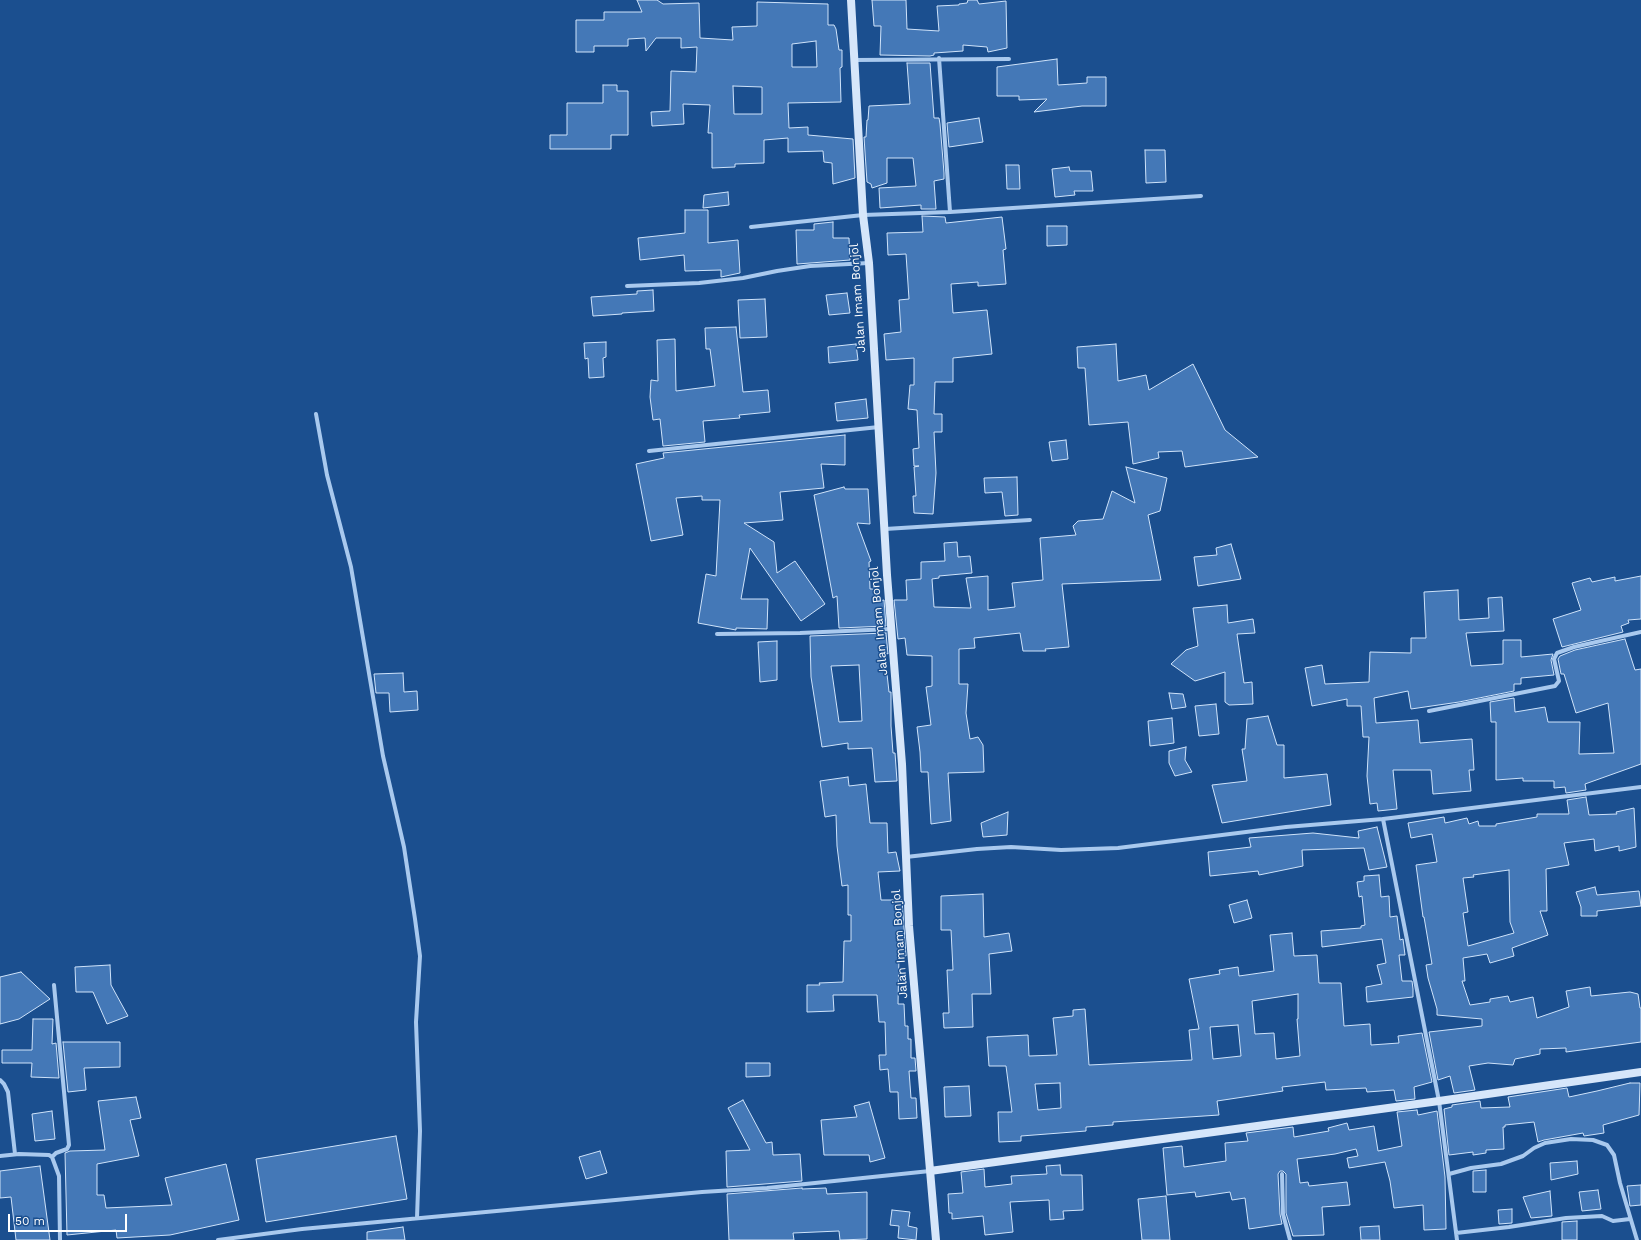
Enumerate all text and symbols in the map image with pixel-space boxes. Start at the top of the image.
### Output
street label: Jalan Imam Bonjol [847,243,869,353]
street label: Jalan Imam Bonjol [867,566,891,676]
street label: Jalan Imam Bonjol [889,889,911,999]
scale bar [10,1206,129,1232]
text: 50 m [15,1214,45,1228]

